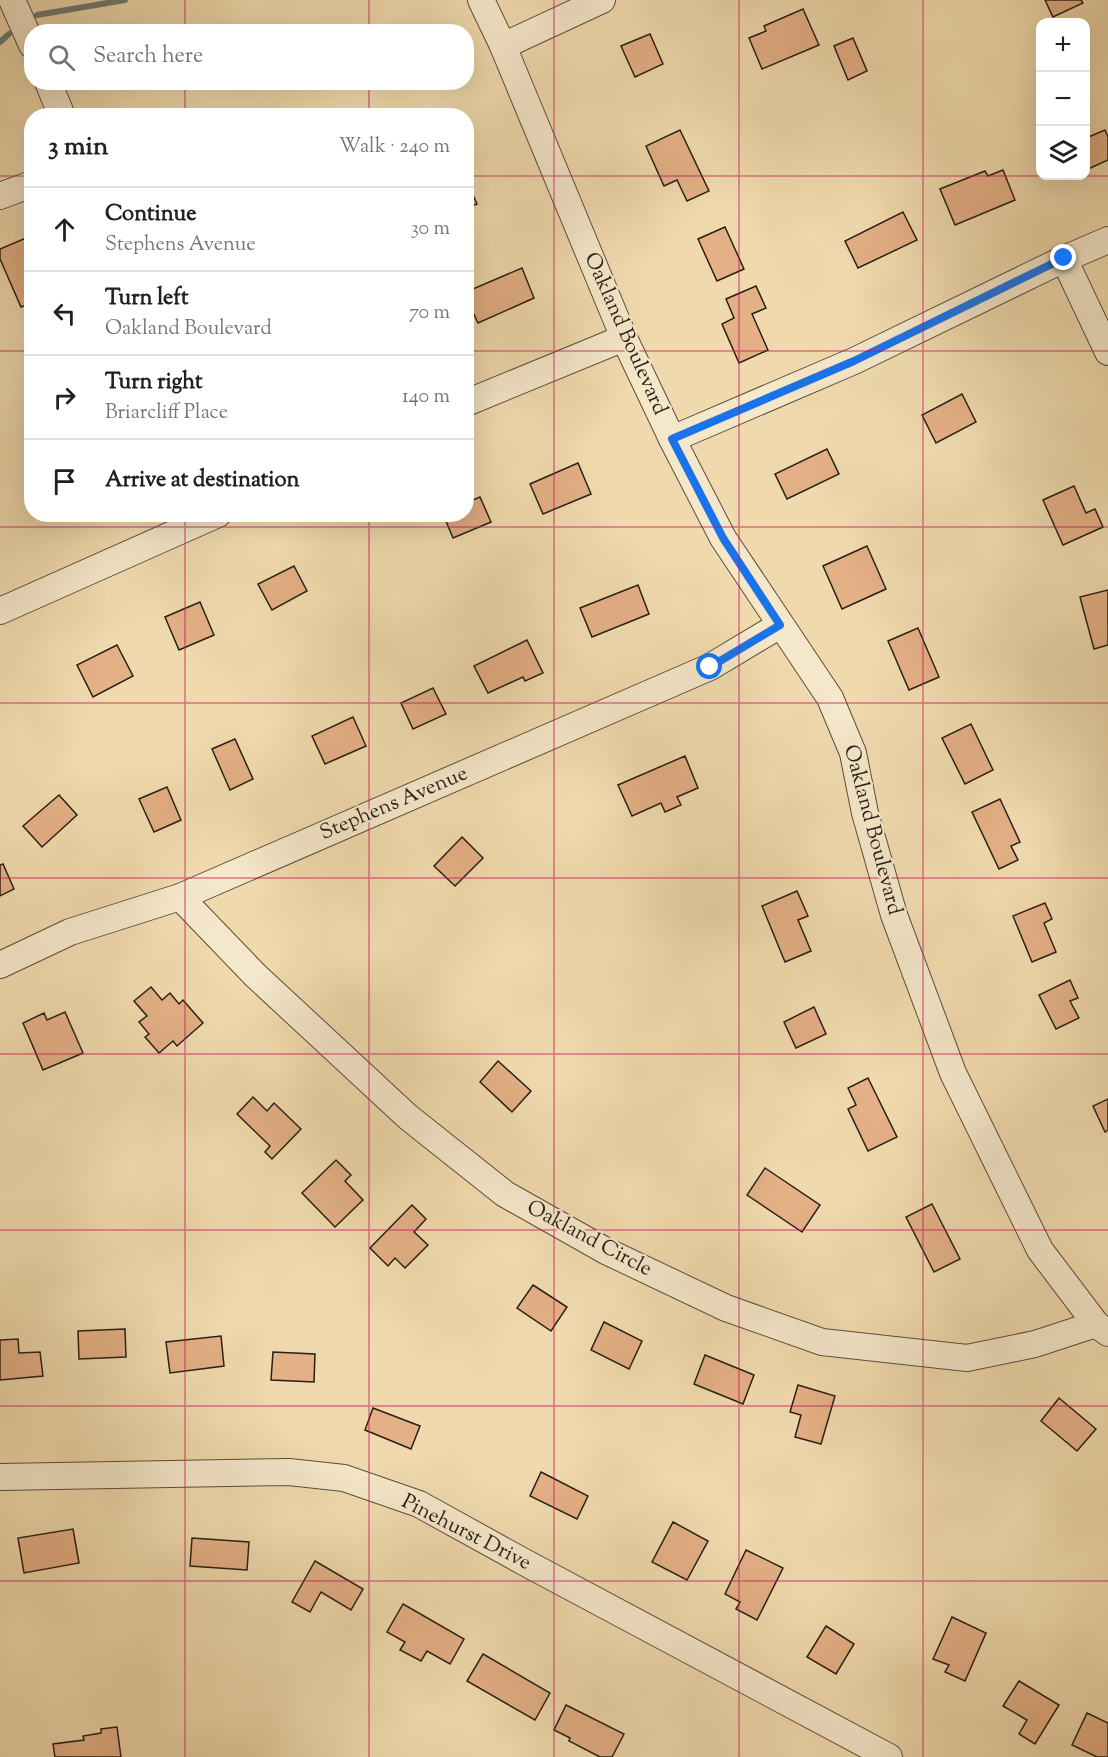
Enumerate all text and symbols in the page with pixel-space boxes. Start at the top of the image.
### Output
map controls [1036,18,1090,180]
button: + [1036,18,1090,72]
search box [24,24,474,90]
icon: search [45,41,78,74]
text: Search here [93,41,203,73]
button: − [1036,72,1090,126]
button: layers [1036,126,1090,180]
text: 3 min [48,129,108,166]
text: Walk · 240 m [339,133,450,162]
text: Continue [105,199,196,231]
icon: ahead [48,213,81,246]
text: 30 m [411,215,450,244]
text: Stephens Avenue [105,231,256,260]
route end [1050,244,1076,270]
street label: Oakland Boulevard [576,248,674,420]
text: Turn left [105,283,188,315]
icon: left [48,297,81,330]
text: 70 m [409,299,450,328]
text: Oakland Boulevard [105,315,272,344]
text: Turn right [105,367,202,399]
icon: right [48,381,81,414]
text: 140 m [402,383,450,412]
text: Briarcliff Place [105,399,228,428]
icon: arrive [48,465,81,498]
text: Arrive at destination [105,465,300,497]
route start [696,653,722,679]
street label: Oakland Boulevard [835,742,909,919]
street label: Stephens Avenue [315,759,473,849]
street label: Oakland Circle [521,1193,657,1285]
street label: Pinehurst Drive [396,1487,536,1579]

